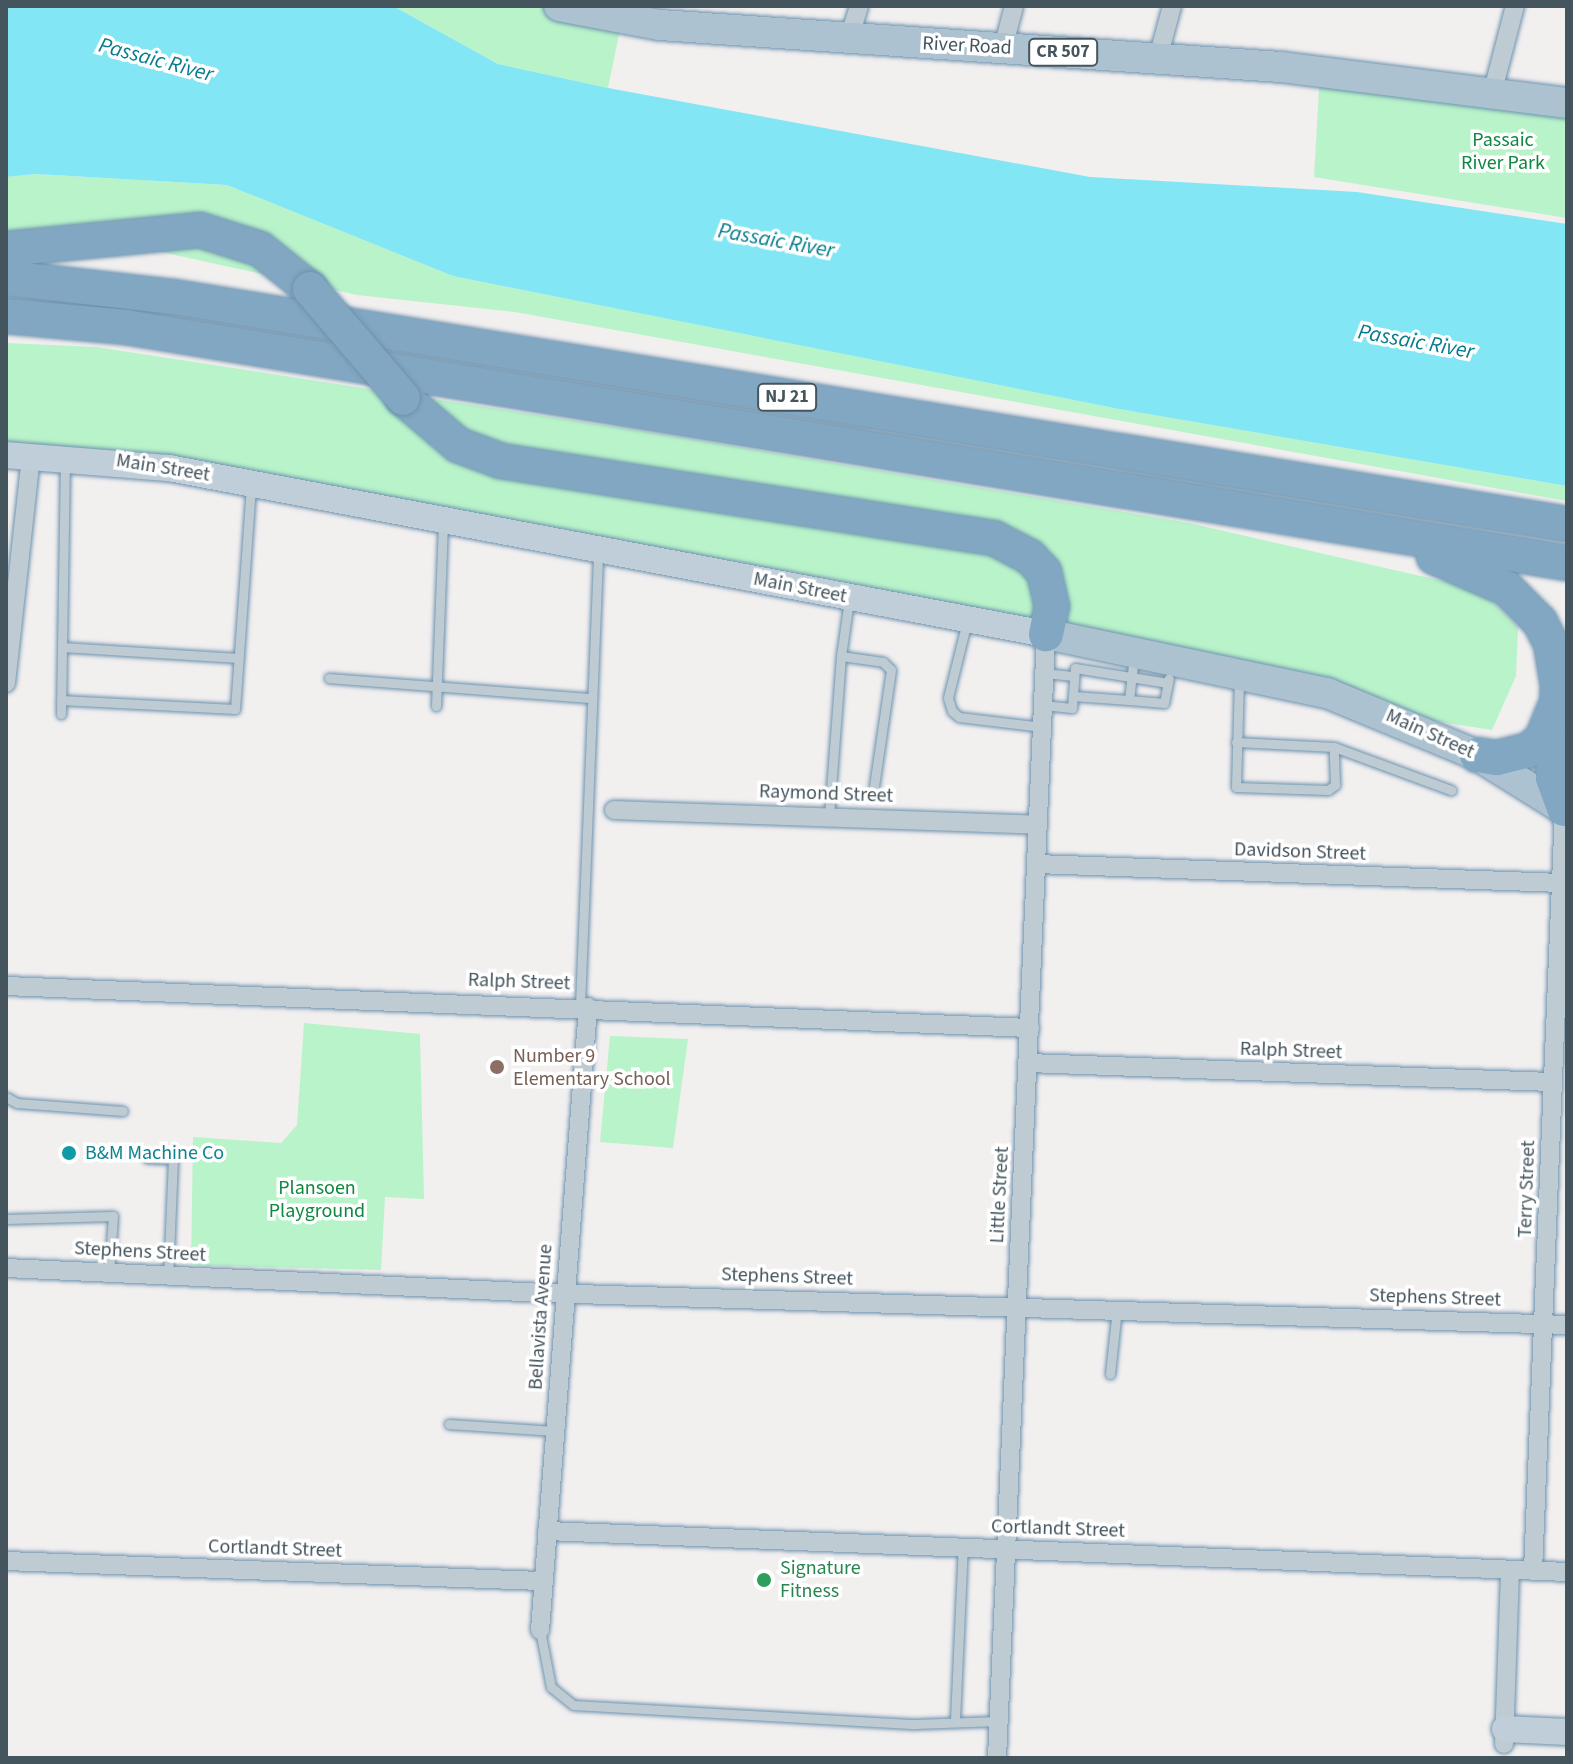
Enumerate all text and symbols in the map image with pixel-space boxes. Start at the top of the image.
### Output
water label: Passaic River [96,32,216,88]
street label: River Road [922,32,1012,60]
road number: CR 507 [1027,38,1099,66]
park label: Passaic River Park [1461,129,1545,176]
water label: Passaic River [716,218,836,264]
water label: Passaic River [1356,319,1476,365]
road number: NJ 21 [757,383,817,411]
street label: Main Street [114,449,212,487]
street label: Main Street [751,567,849,609]
street label: Main Street [1382,704,1478,764]
street label: Raymond Street [758,780,894,808]
street label: Davidson Street [1234,838,1366,866]
street label: Ralph Street [467,968,571,996]
street label: Ralph Street [1239,1037,1343,1065]
place label: Number 9 Elementary School [513,1044,671,1091]
marker: Number 9 Elementary School [488,1058,506,1076]
street label: Terry Street [1513,1140,1541,1238]
place label: B&M Machine Co [85,1141,224,1165]
marker: B&M Machine Co [60,1144,78,1162]
street label: Little Street [985,1146,1015,1244]
park label: Plansoen Playground [269,1176,365,1223]
street label: Stephens Street [73,1237,207,1267]
street label: Bellavista Avenue [524,1243,558,1391]
street label: Stephens Street [721,1263,853,1291]
street label: Stephens Street [1369,1284,1501,1312]
street label: Cortlandt Street [991,1515,1125,1543]
street label: Cortlandt Street [208,1535,342,1563]
place label: Signature Fitness [780,1556,861,1603]
marker: Signature Fitness [755,1571,773,1589]

